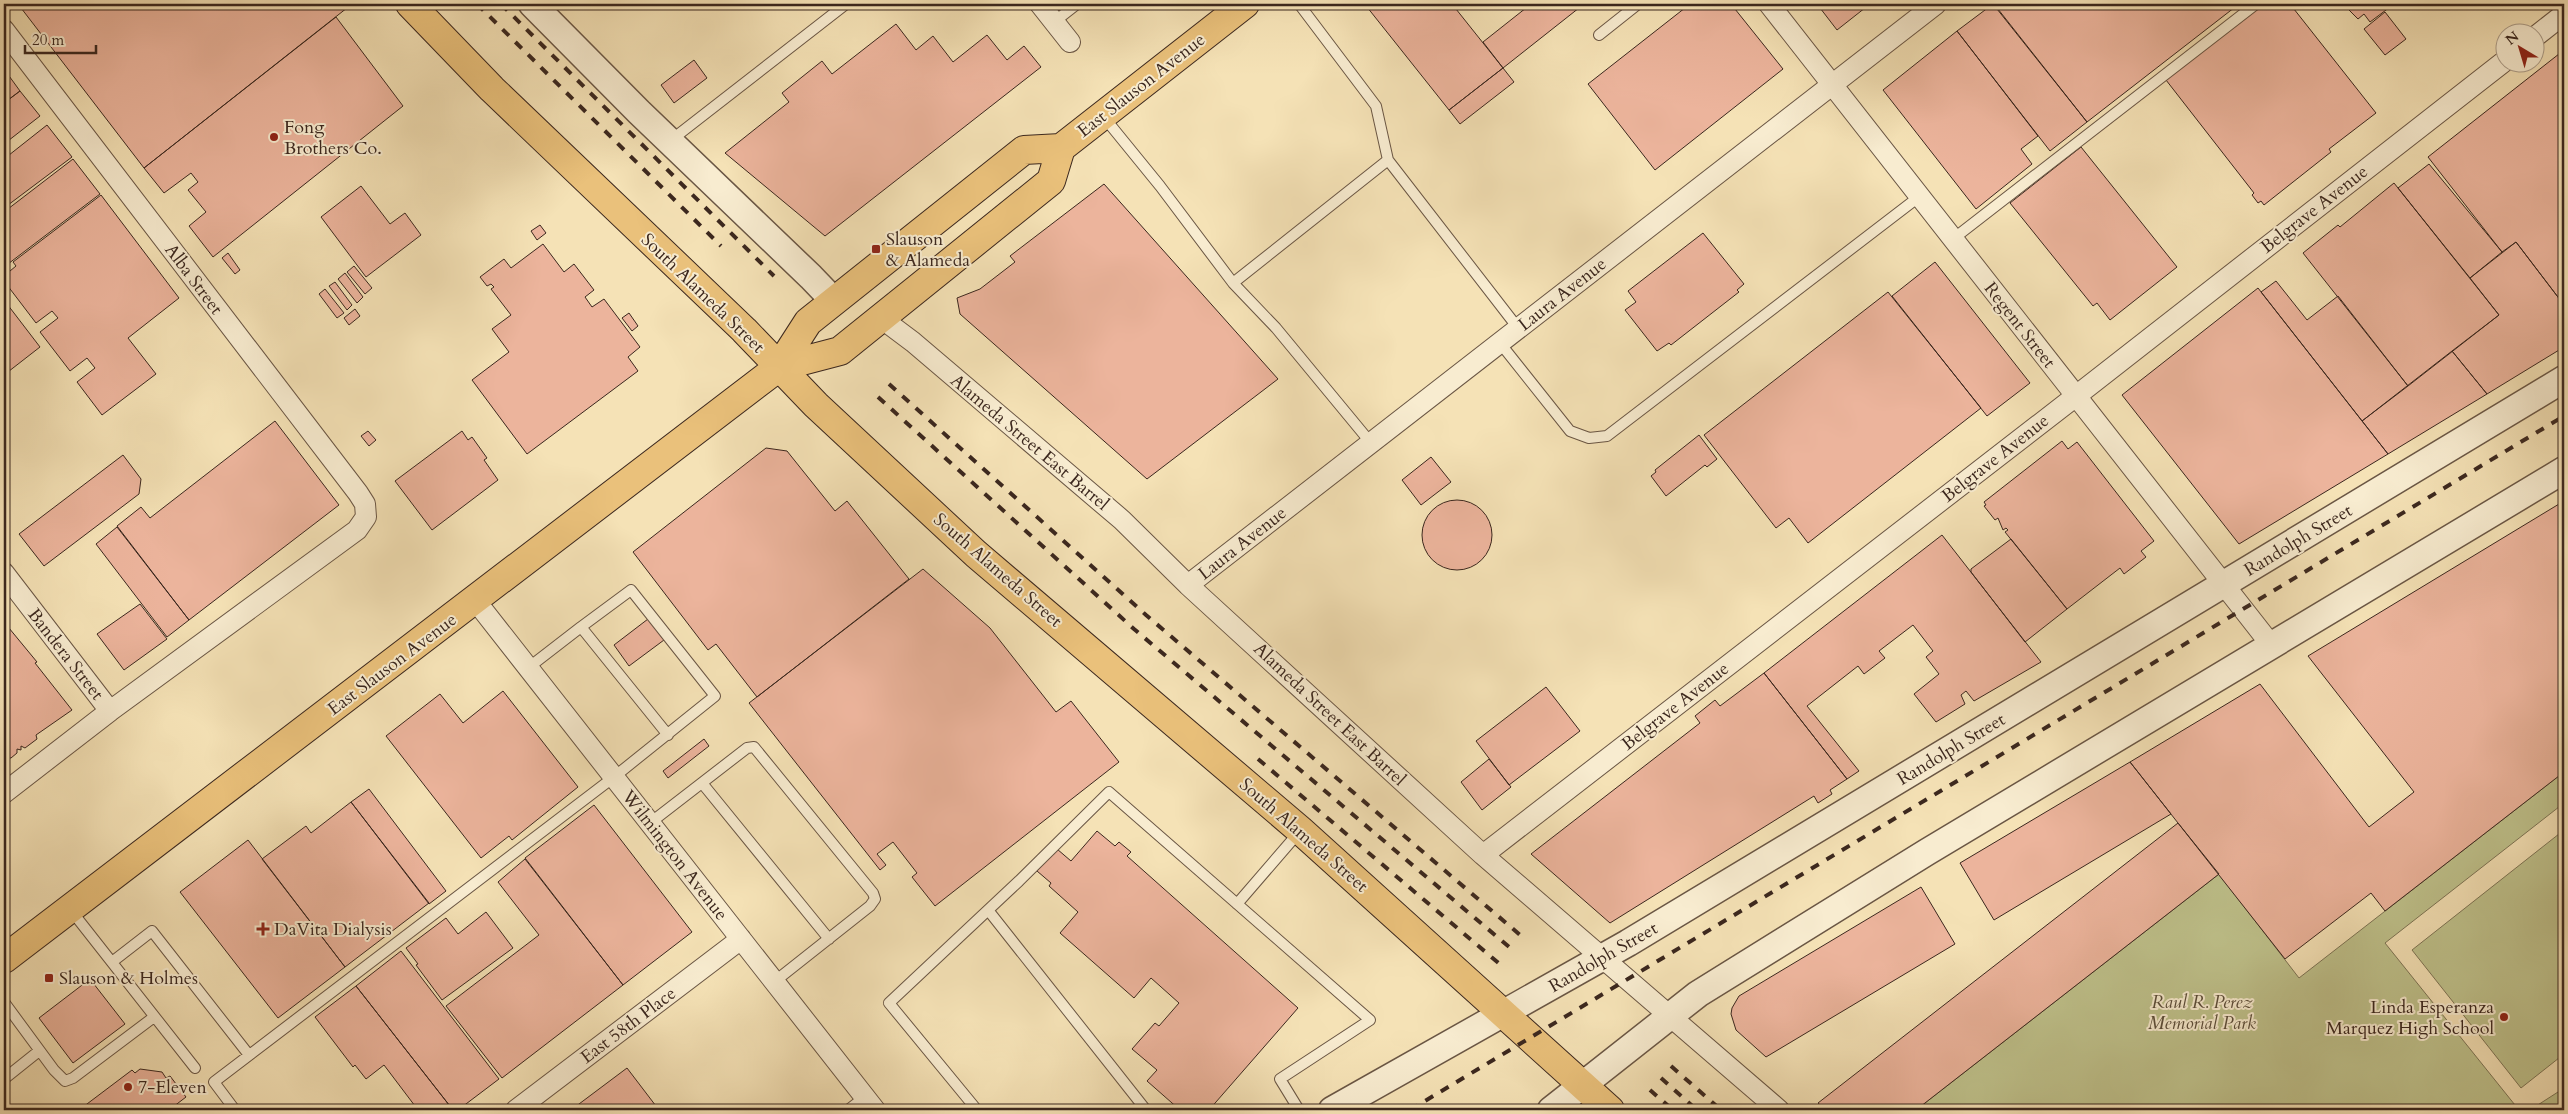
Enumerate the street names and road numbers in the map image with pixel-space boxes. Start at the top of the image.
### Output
street label: East Slauson Avenue [1072,28,1210,143]
street label: Belgrave Avenue [2255,160,2373,259]
street label: South Alameda Street [635,228,770,359]
street label: Alba Street [159,239,229,320]
street label: Laura Avenue [1513,252,1612,337]
street label: Regent Street [1978,277,2061,374]
street label: Alameda Street East Barrel [945,368,1115,517]
street label: Belgrave Avenue [1936,409,2054,508]
street label: Randolph Street [2240,498,2357,583]
street label: Laura Avenue [1193,501,1292,586]
street label: South Alameda Street [928,507,1068,634]
street label: Bandera Street [22,603,110,706]
street label: East Slauson Avenue [323,608,462,721]
street label: Alameda Street East Barrel [1248,637,1412,792]
street label: Belgrave Avenue [1616,657,1734,756]
street label: Randolph Street [1893,707,2010,792]
street label: South Alameda Street [1234,772,1374,899]
street label: Wilmington Avenue [615,784,733,926]
street label: Randolph Street [1544,916,1663,999]
street label: East 58th Place [575,981,681,1070]

